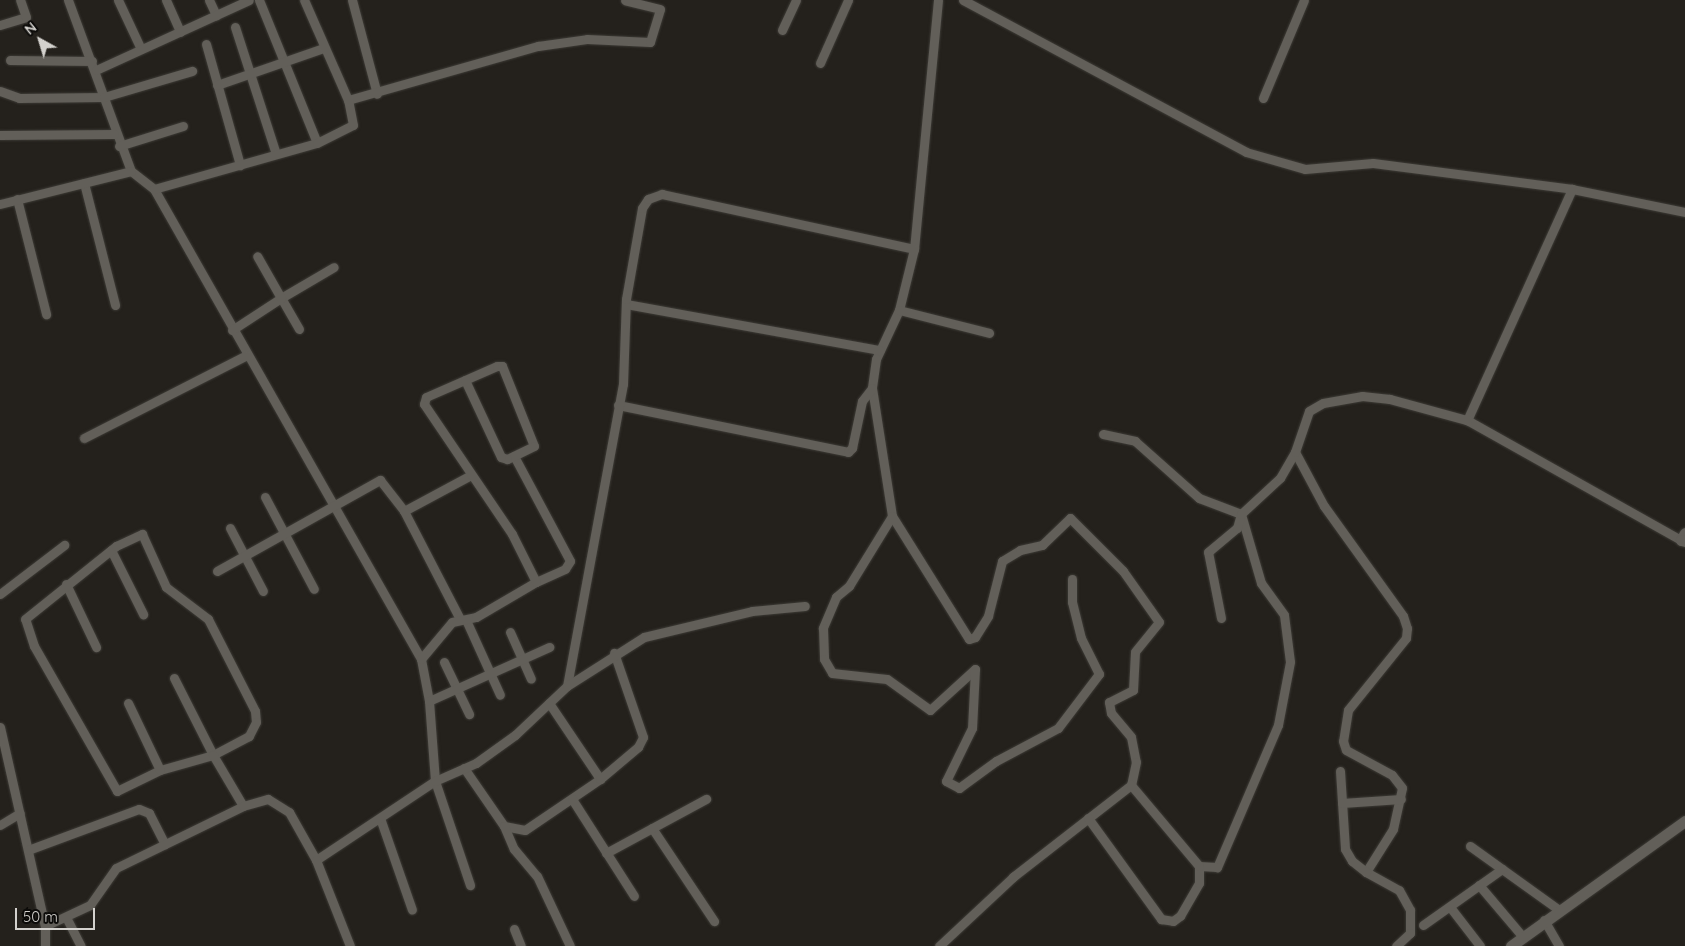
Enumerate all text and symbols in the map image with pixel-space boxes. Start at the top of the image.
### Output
north arrow [15,15,65,65]
text: N [21,18,40,39]
scale bar [18,898,98,930]
text: 50 m [23,907,58,926]

